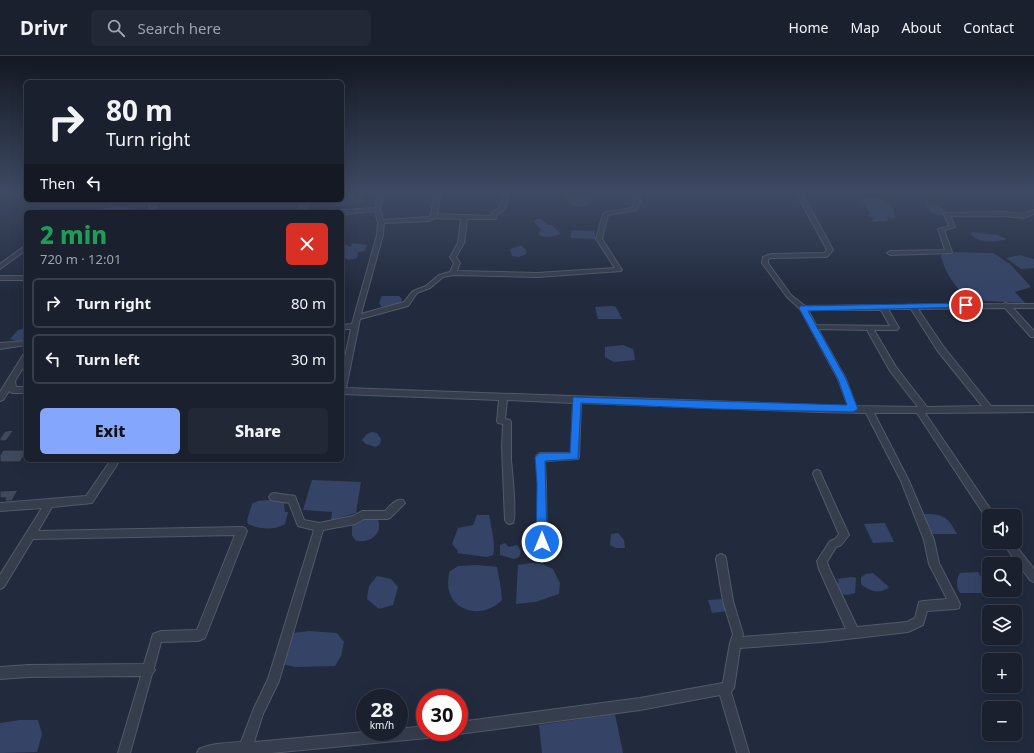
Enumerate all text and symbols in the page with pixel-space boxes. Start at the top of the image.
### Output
search box [91,10,371,46]
text: Drivr [20,15,67,41]
icon: search [105,17,127,39]
text: Search here [137,18,221,38]
text: Home [789,18,828,37]
text: Map [850,18,880,37]
text: About [902,18,941,37]
text: Contact [963,18,1014,37]
text: 80 m [106,91,173,129]
icon: right [40,96,92,148]
text: Turn right [106,127,190,151]
icon: left [83,172,105,194]
text: Then [40,173,75,193]
text: 2 min [40,218,107,251]
button: close [286,223,328,265]
text: 720 m · 12:01 [40,250,121,268]
pin [949,288,983,322]
icon: right [42,292,64,314]
text: Turn right [76,293,151,313]
text: 80 m [291,293,326,313]
icon: arrive [955,294,977,316]
icon: left [42,348,64,370]
text: Turn left [76,349,140,369]
text: 30 m [291,349,326,369]
button: Exit [40,408,180,454]
button: Share [188,408,328,454]
map controls [982,509,1022,741]
button: sound [982,509,1022,549]
position arrow [521,521,563,563]
button: search [982,557,1022,597]
button: layers [982,605,1022,645]
button: + [982,653,1022,693]
speed limit sign: 30 [416,689,468,741]
text: 28 [371,696,393,723]
button: − [982,701,1022,741]
text: km/h [370,718,394,732]

